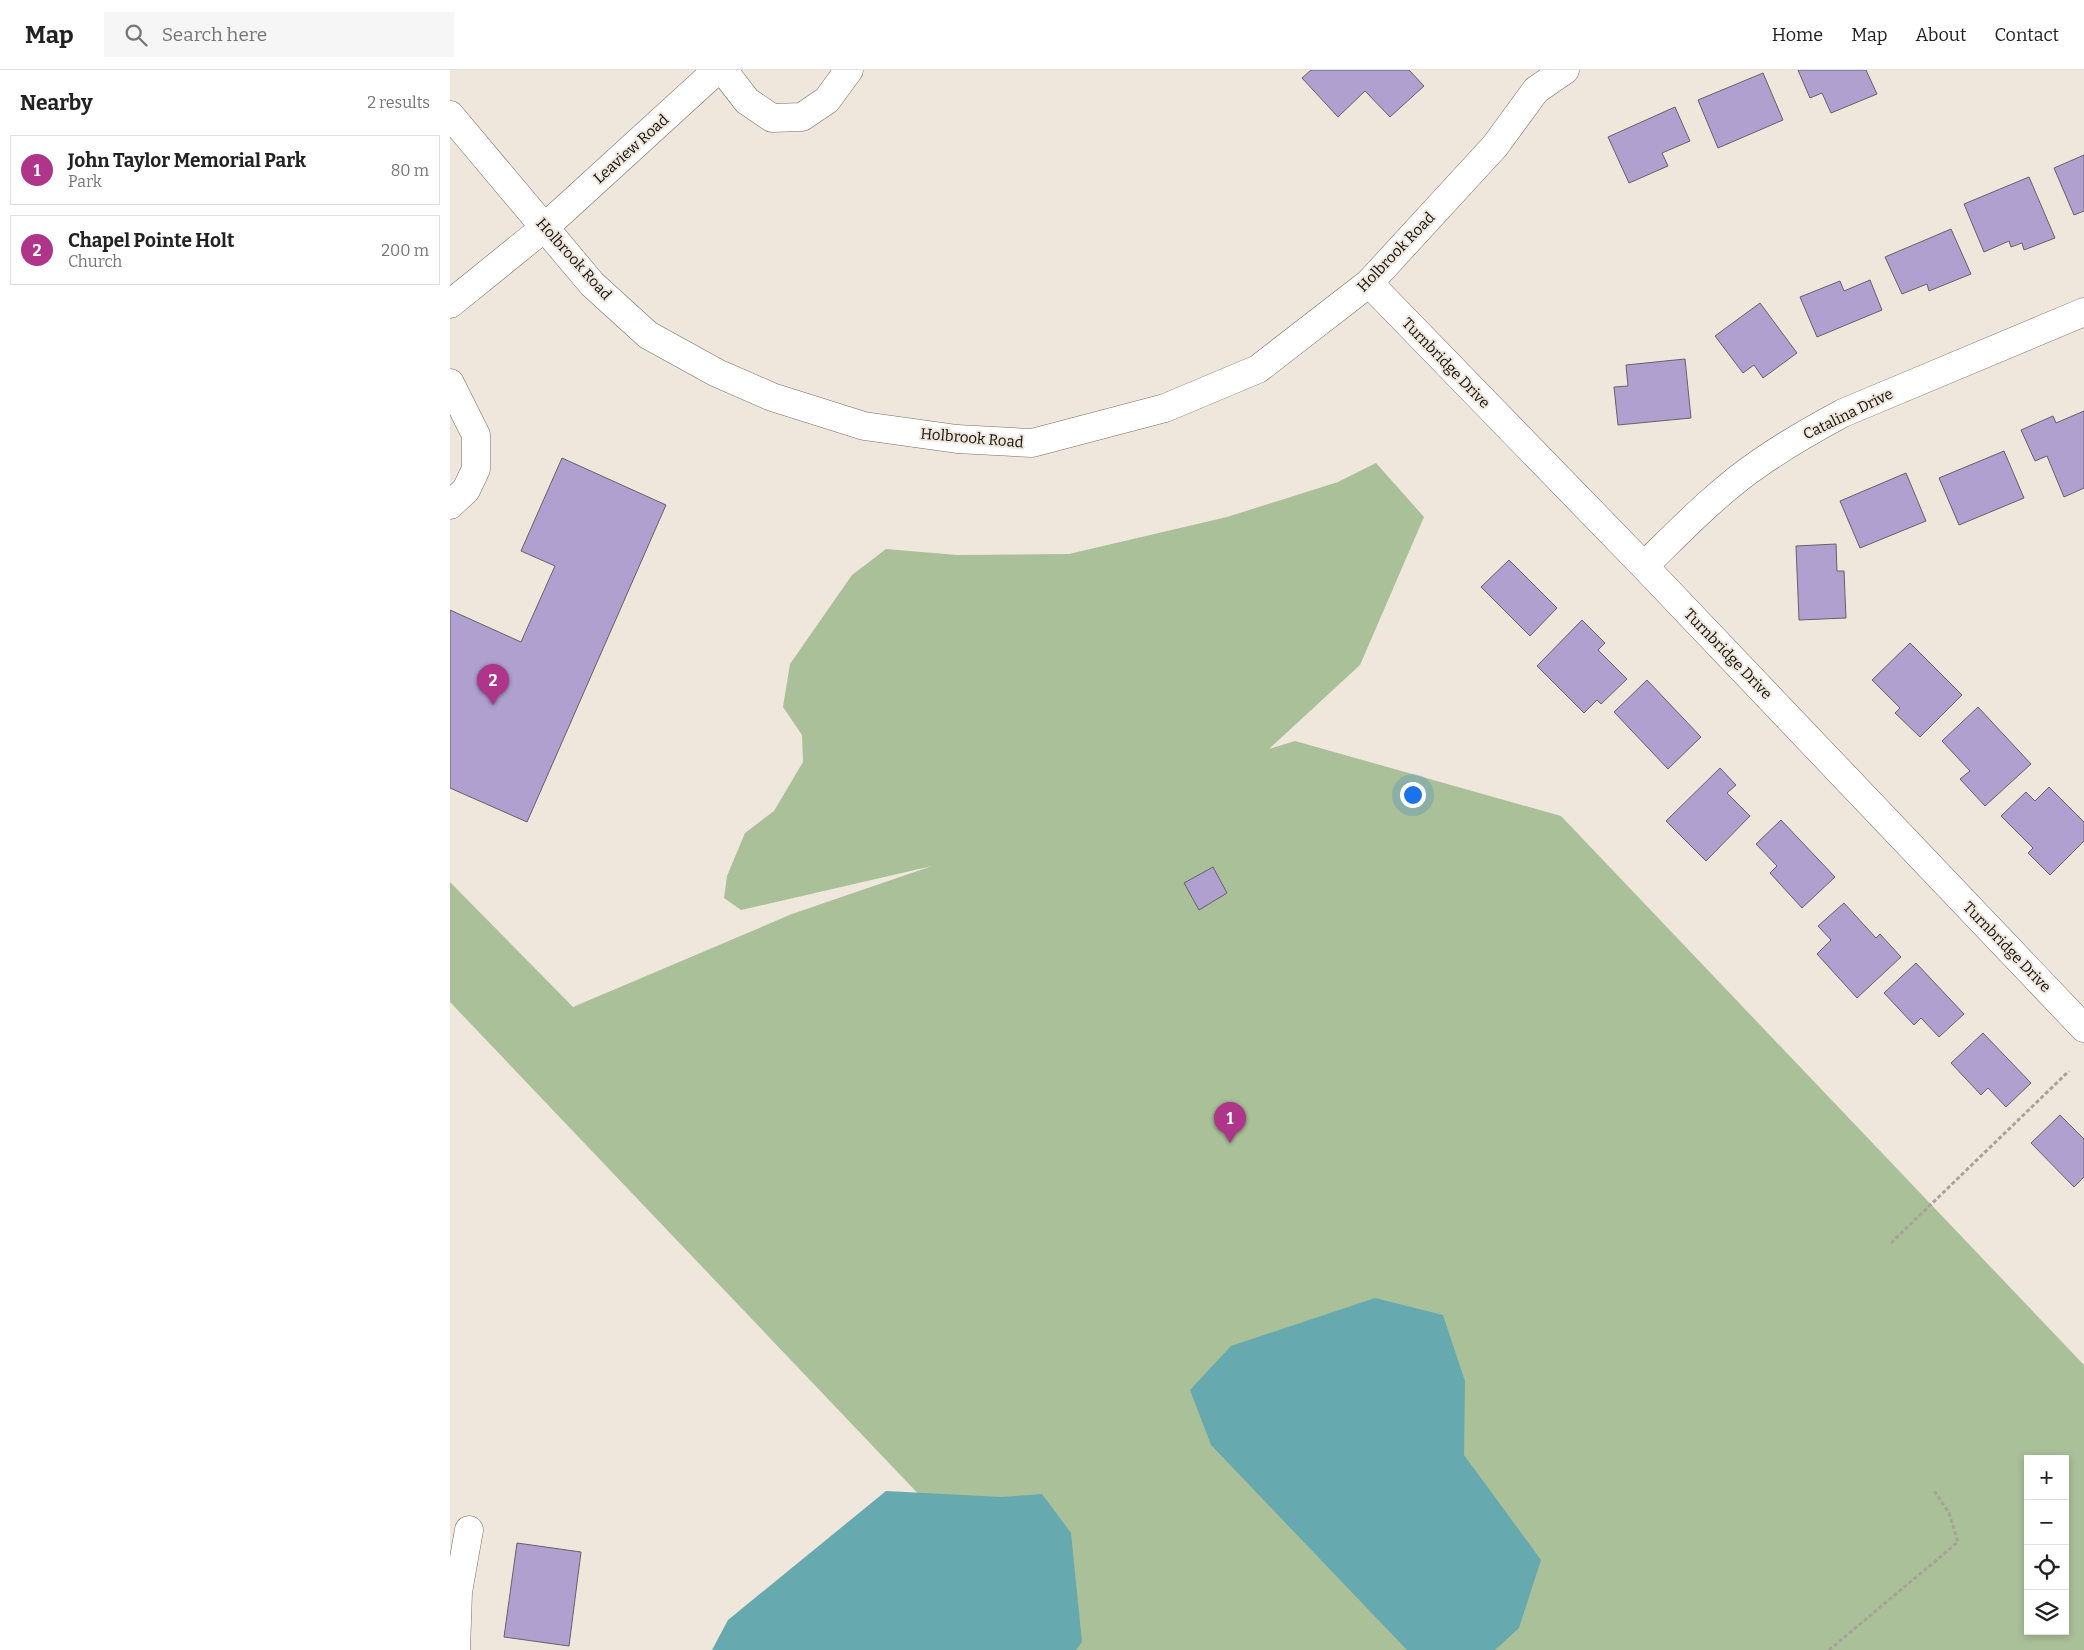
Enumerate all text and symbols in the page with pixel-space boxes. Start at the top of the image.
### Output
search box [104,12,454,57]
text: Map [25,21,74,49]
icon: search [122,21,150,49]
text: Search here [162,23,267,46]
text: Home [1772,24,1823,46]
text: Map [1851,24,1887,46]
text: About [1915,24,1966,46]
text: Contact [1994,24,2059,46]
text: Nearby [20,90,93,116]
text: 2 results [367,93,430,112]
street label: Leaview Road [590,111,672,187]
text: John Taylor Memorial Park [68,149,306,172]
text: 1 [34,161,40,180]
text: 80 m [391,161,429,180]
text: Park [68,172,102,191]
street label: Holbrook Road [1354,208,1439,296]
street label: Holbrook Road [533,214,615,304]
text: Chapel Pointe Holt [68,229,234,252]
text: 2 [32,241,42,260]
text: 200 m [381,241,429,260]
text: Church [68,252,122,271]
street label: Turnbridge Drive [1398,314,1494,412]
street label: Catalina Drive [1800,385,1896,443]
street label: Holbrook Road [920,425,1024,451]
street label: Turnbridge Drive [1680,605,1776,703]
pin: 2 [477,664,509,705]
your location [1400,782,1426,808]
street label: Turnbridge Drive [1959,898,2055,996]
pin: 1 [1214,1102,1246,1143]
map controls [2024,1455,2069,1635]
button: + [2024,1455,2069,1500]
button: − [2024,1500,2069,1545]
button: locate [2024,1545,2069,1590]
button: layers [2024,1590,2069,1635]

